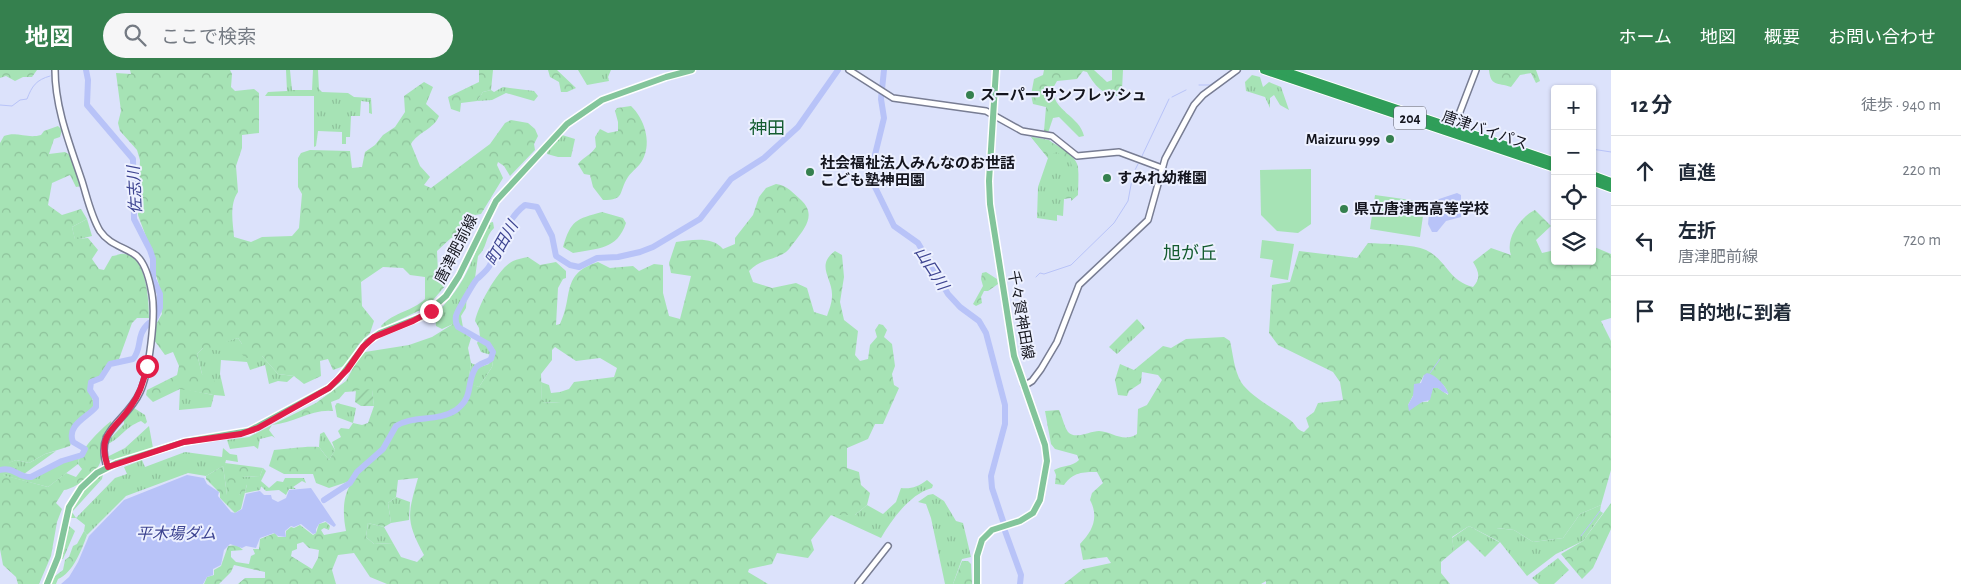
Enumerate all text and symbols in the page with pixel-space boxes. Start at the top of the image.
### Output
search box [103,13,453,58]
icon: search [121,21,149,49]
text: 地図 [25,26,73,50]
text: ここで検索 [161,28,256,47]
text: ホーム [1619,29,1672,47]
text: 地図 [1700,29,1736,47]
text: 概要 [1764,29,1800,47]
text: お問い合わせ [1828,29,1936,47]
map controls [1551,85,1596,265]
button: + [1551,85,1596,130]
place label: スーパー サンフレッシュ [980,87,1147,103]
marker: スーパー サンフレッシュ [964,89,976,101]
text: 12 分 [1631,95,1673,116]
text: 徒歩 · 940 m [1861,97,1941,113]
road number: 204 [1394,106,1426,129]
street label: 唐津バイパス [1440,108,1530,152]
district label: 神田 [749,119,785,138]
button: − [1551,130,1596,175]
place label: Maizuru 999 [1306,132,1380,147]
marker: Maizuru 999 [1384,133,1396,145]
place label: 社会福祉法人みんなのお世話 こども塾神田園 [820,154,1015,188]
icon: ahead [1631,157,1659,185]
text: 220 m [1903,162,1941,178]
water label: 佐志川 [125,164,144,214]
text: 直進 [1678,164,1716,183]
marker: 社会福祉法人みんなのお世話 こども塾神田園 [804,166,816,178]
place label: すみれ幼稚園 [1117,170,1207,186]
marker: すみれ幼稚園 [1101,172,1113,184]
button: locate [1551,175,1596,220]
place label: 県立唐津西高等学校 [1354,201,1489,217]
marker: 県立唐津西高等学校 [1338,203,1350,215]
street label: 唐津肥前線 [432,212,480,286]
water label: 町田川 [483,217,522,268]
button: layers [1551,220,1596,265]
text: 左折 [1678,222,1716,241]
icon: left [1631,227,1659,255]
text: 720 m [1903,232,1941,248]
district label: 旭が丘 [1163,243,1217,263]
water label: 山口川 [911,244,953,295]
text: 唐津肥前線 [1678,249,1758,265]
street label: 千々賀神田線 [1005,269,1037,361]
icon: arrive [1631,297,1659,325]
route end [420,300,443,323]
text: 目的地に到着 [1678,304,1792,323]
route start [136,355,159,378]
water label: 平木場ダム [136,525,216,542]

